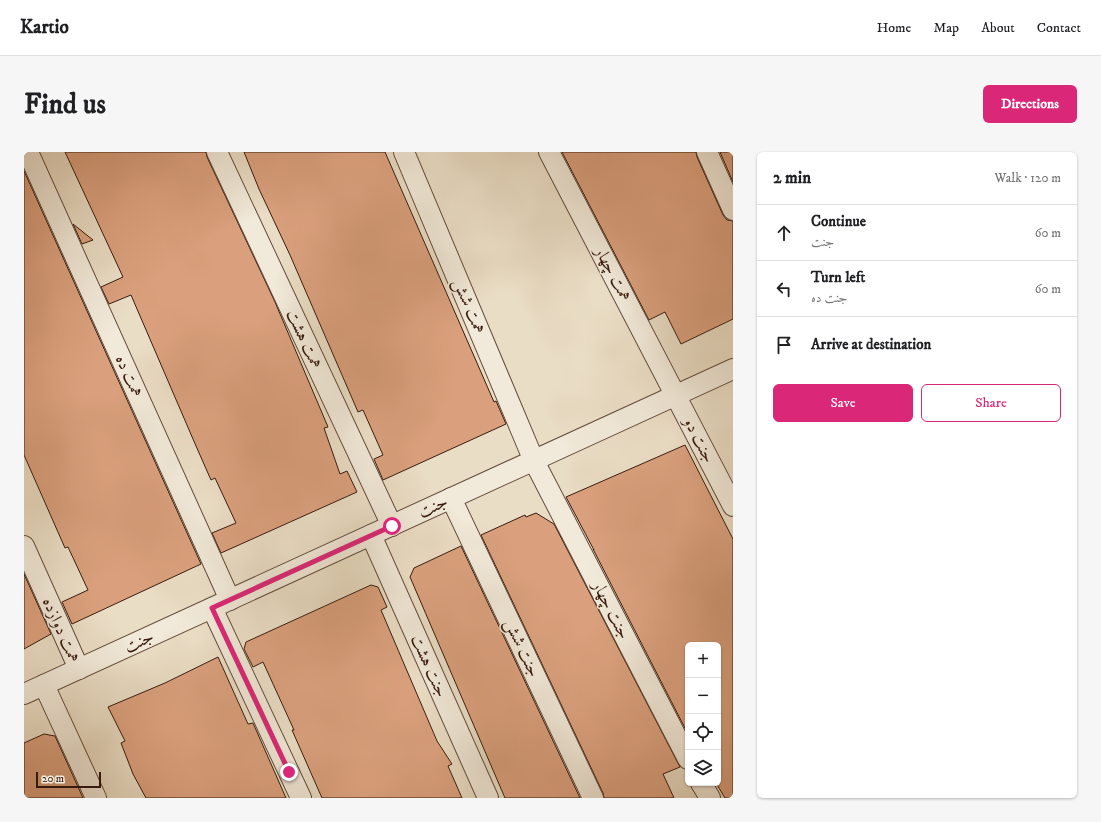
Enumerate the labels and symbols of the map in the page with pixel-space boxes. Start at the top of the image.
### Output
street label: همت چهار [589,241,636,305]
street label: همت شش [448,275,490,337]
street label: همت هشت [281,306,327,372]
street label: همت ده [110,351,148,401]
street label: جنت دو [677,412,720,467]
street label: جنت [415,491,451,523]
route start [383,517,401,535]
street label: جنت چهار [586,575,635,643]
street label: همت دوازده [37,594,85,666]
street label: جنت شش [499,615,545,681]
street label: جنت [121,626,157,658]
street label: جنت هشت [405,631,453,701]
route end [280,763,298,781]
scale bar [36,770,101,789]

